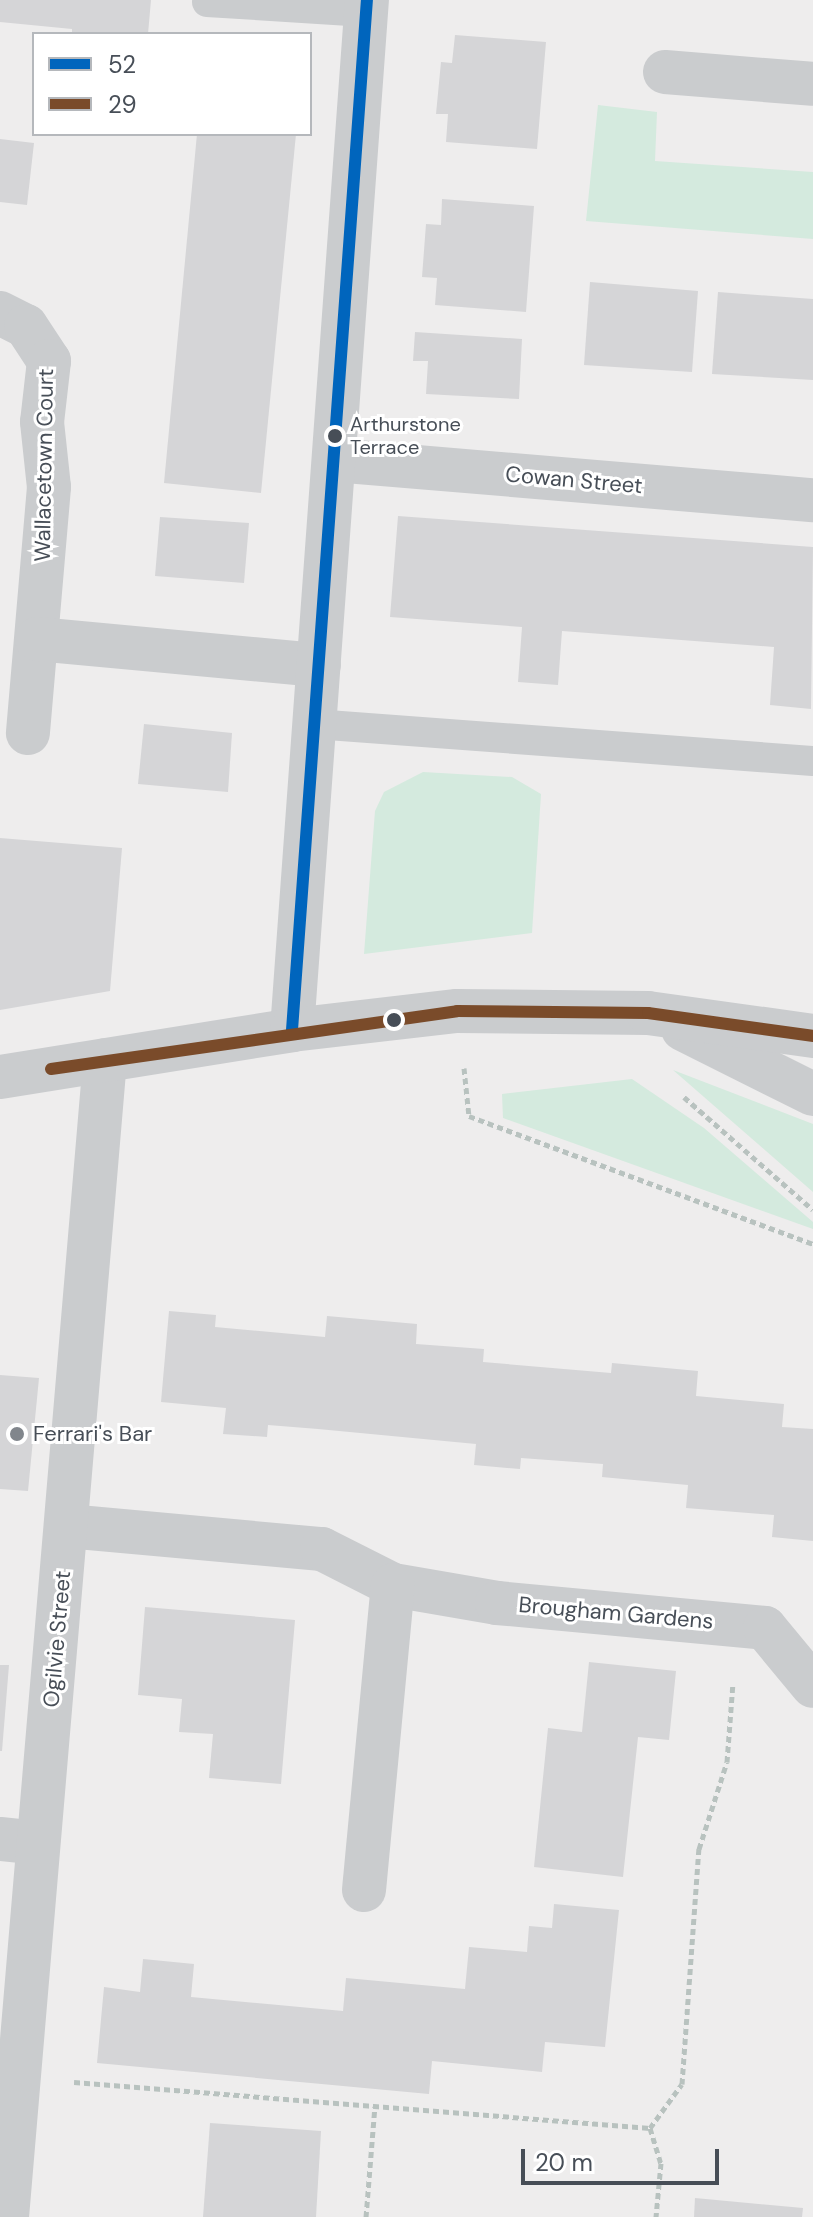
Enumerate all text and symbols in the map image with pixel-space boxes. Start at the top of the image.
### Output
legend [32,32,312,136]
text: 52 [108,49,136,80]
text: 29 [108,89,137,120]
street label: Wallacetown Court [29,368,59,562]
place label: Arthurstone Terrace [350,412,461,459]
marker: Arthurstone Terrace [327,428,343,444]
street label: Cowan Street [504,461,644,499]
unlabelled marker [386,1012,402,1028]
place label: Ferrari's Bar [33,1421,152,1447]
marker: Ferrari's Bar [8,1425,26,1443]
street label: Ogilvie Street [38,1570,76,1708]
street label: Brougham Gardens [518,1591,714,1635]
scale bar [525,2133,723,2183]
text: 20 m [535,2147,593,2178]

